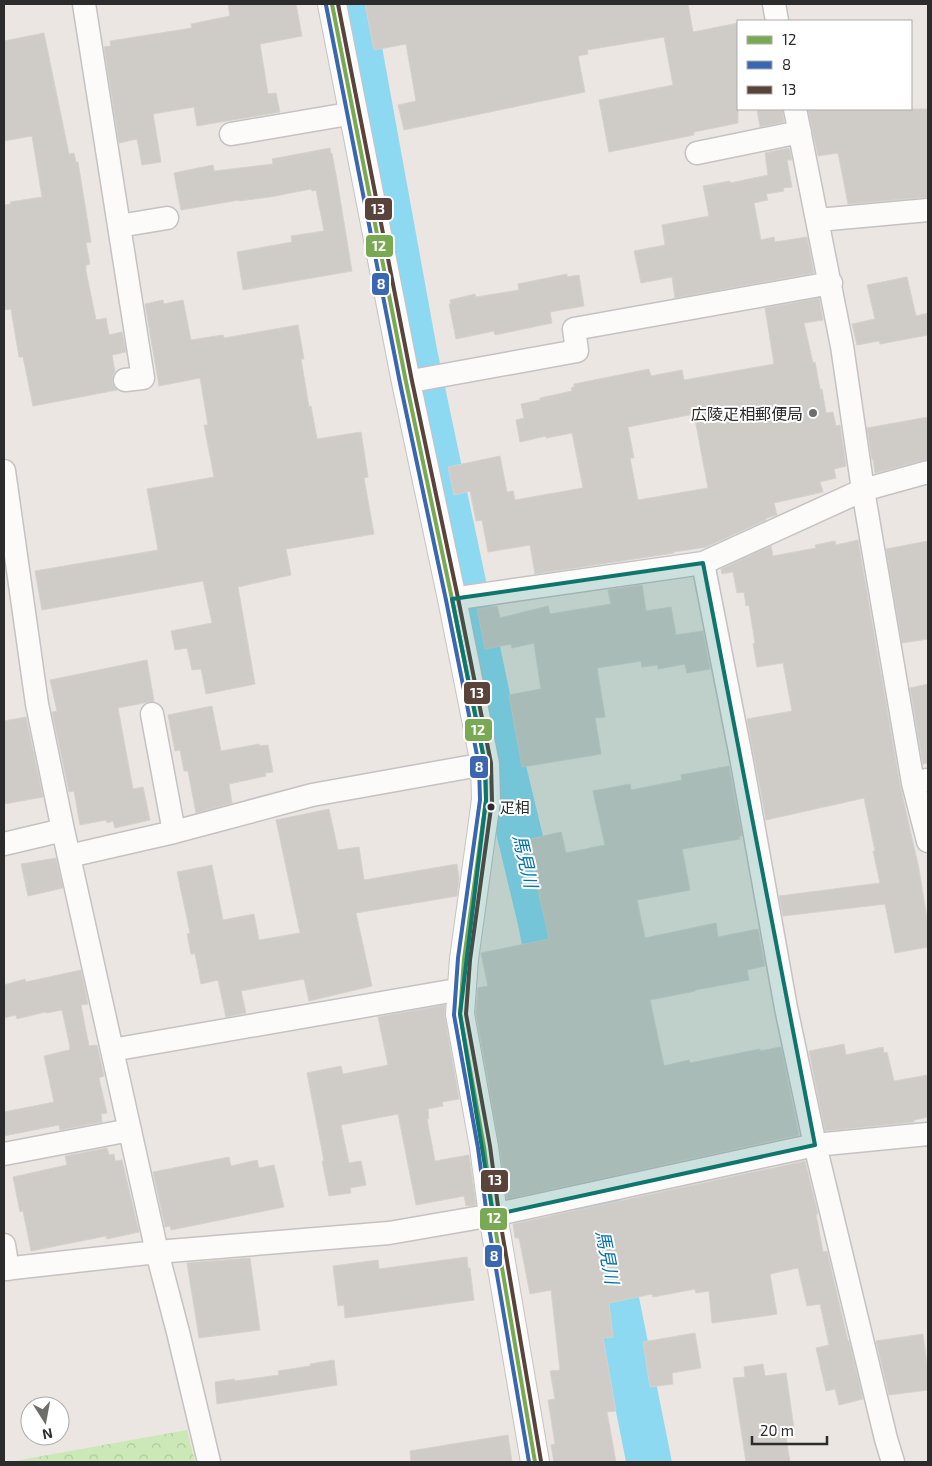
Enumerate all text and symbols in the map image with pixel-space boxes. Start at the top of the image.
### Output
legend [737,20,912,110]
text: 12 [782,30,796,48]
text: 8 [782,55,791,73]
text: 13 [782,80,796,98]
line badge: 13 [364,197,393,221]
text: 13 [371,200,385,217]
line badge: 12 [365,234,394,258]
text: 12 [372,237,386,254]
line badge: 8 [371,272,390,296]
text: 8 [377,275,385,292]
place label: 広陵疋相郵便局 [691,404,803,423]
marker: 広陵疋相郵便局 [807,407,819,419]
line badge: 13 [463,681,491,705]
text: 13 [470,684,484,701]
line badge: 12 [464,718,493,742]
text: 12 [471,721,485,738]
line badge: 8 [469,755,489,779]
text: 8 [475,758,483,775]
place label: 疋相 [500,798,530,816]
marker: 疋相 [486,802,496,812]
water label: 馬見川 [509,832,543,892]
line badge: 13 [480,1169,509,1193]
text: 13 [488,1171,502,1188]
line badge: 12 [479,1207,508,1231]
text: 12 [487,1209,501,1226]
water label: 馬見川 [592,1228,624,1288]
line badge: 8 [484,1244,503,1268]
text: 8 [490,1247,498,1264]
north arrow [20,1396,70,1446]
scale bar [752,1414,827,1446]
text: 20 m [760,1421,794,1439]
text: N [41,1425,54,1444]

